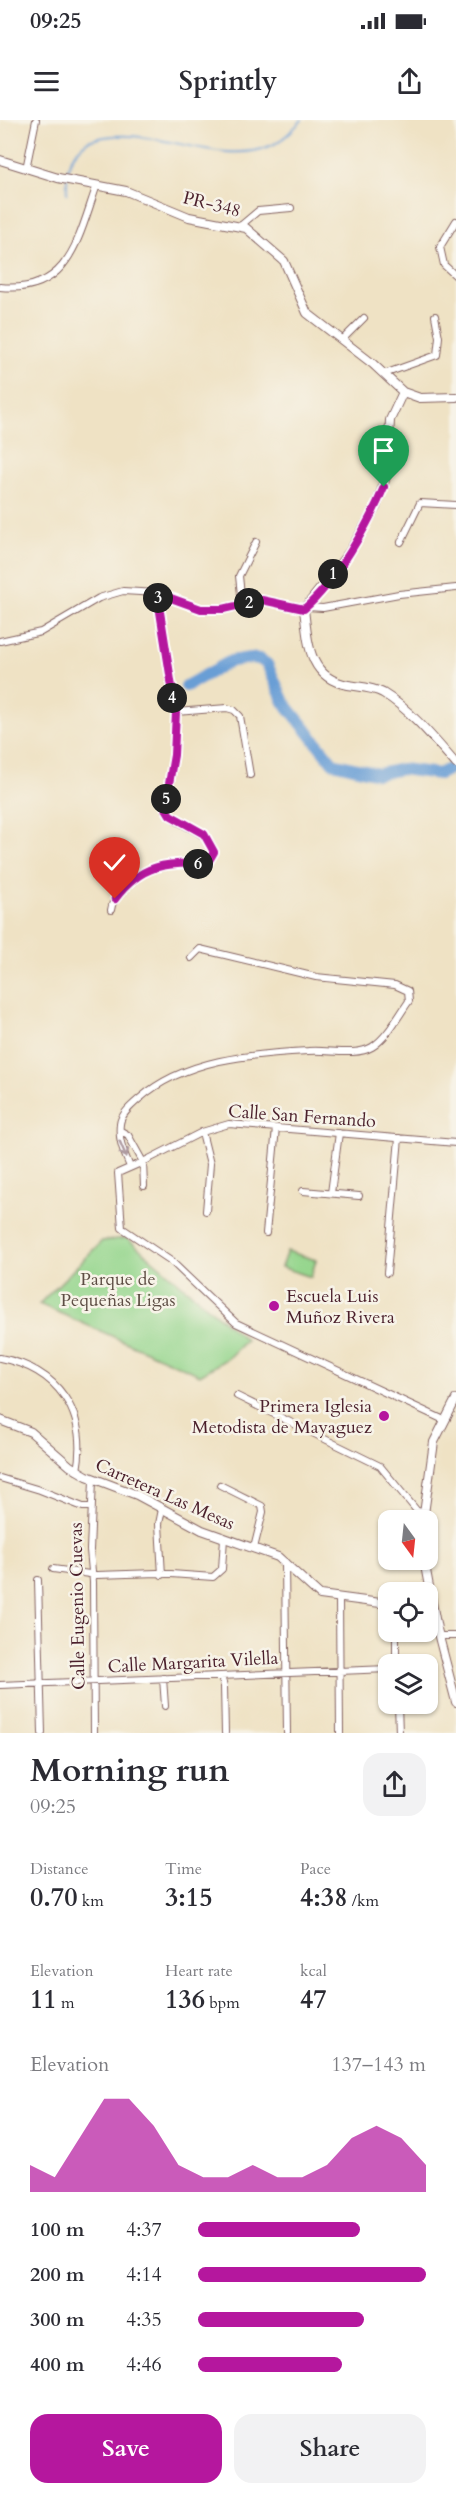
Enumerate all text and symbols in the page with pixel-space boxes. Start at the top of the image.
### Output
text: 09:25 [30,6,81,36]
text: Sprintly [179,63,277,100]
icon: menu [30,65,63,98]
icon: share [393,65,426,98]
street label: PR-348 [180,185,243,224]
pin [358,425,409,487]
icon: arrive [367,434,400,467]
pin: 1 [318,559,348,589]
text: 1 [329,563,337,585]
pin: 3 [143,583,173,613]
text: 3 [154,587,162,609]
pin: 2 [234,588,264,618]
text: 2 [245,592,253,614]
pin: 4 [157,683,187,713]
text: 4 [168,687,176,709]
pin: 5 [151,784,181,814]
text: 5 [162,788,170,810]
pin [89,837,140,899]
icon: check [98,846,131,879]
pin: 6 [183,849,213,879]
text: 6 [194,853,202,875]
street label: Calle San Fernando [227,1099,377,1134]
one-way arrow [118,1140,129,1158]
park label: Parque de Pequeñas Ligas [60,1267,176,1313]
place label: Escuela Luis Muñoz Rivera [286,1284,395,1330]
marker: Escuela Luis Muñoz Rivera [267,1299,281,1313]
place label: Primera Iglesia Metodista de Mayaguez [192,1394,372,1440]
marker: Primera Iglesia Metodista de Mayaguez [377,1409,391,1423]
street label: Carretera Las Mesas [91,1452,239,1536]
north arrow [378,1510,438,1570]
map controls [378,1510,438,1714]
street label: Calle Eugenio Cuevas [64,1522,91,1690]
button: locate [378,1582,438,1642]
street label: Calle Margarita Vilella [107,1646,279,1679]
button: layers [378,1654,438,1714]
text: Morning run [30,1748,230,1793]
button: share [363,1753,426,1816]
text: 09:25 [30,1793,76,1820]
text: Distance [30,1858,88,1880]
text: Time [165,1858,202,1880]
text: Pace [300,1858,331,1880]
text: 0.70 [30,1880,78,1915]
text: 3:15 [165,1880,213,1915]
text: 4:38 [300,1880,348,1915]
text: km [78,1890,104,1912]
text: /km [348,1890,379,1912]
text: Elevation [30,1960,94,1982]
text: Heart rate [165,1960,233,1982]
text: kcal [300,1960,327,1982]
text: 11 [30,1982,57,2017]
text: 136 [165,1982,205,2017]
text: 47 [300,1982,327,2017]
text: m [57,1992,74,2014]
text: bpm [205,1992,240,2014]
text: Elevation [30,2051,109,2078]
text: 137–143 m [331,2051,426,2078]
text: 100 m [30,2216,85,2243]
text: 4:37 [126,2216,162,2243]
text: 200 m [30,2261,85,2288]
text: 4:14 [126,2261,162,2288]
text: 300 m [30,2306,85,2333]
text: 4:35 [126,2306,162,2333]
text: 400 m [30,2351,85,2378]
text: 4:46 [126,2351,162,2378]
button: Save [30,2414,222,2483]
button: Share [234,2414,426,2483]

